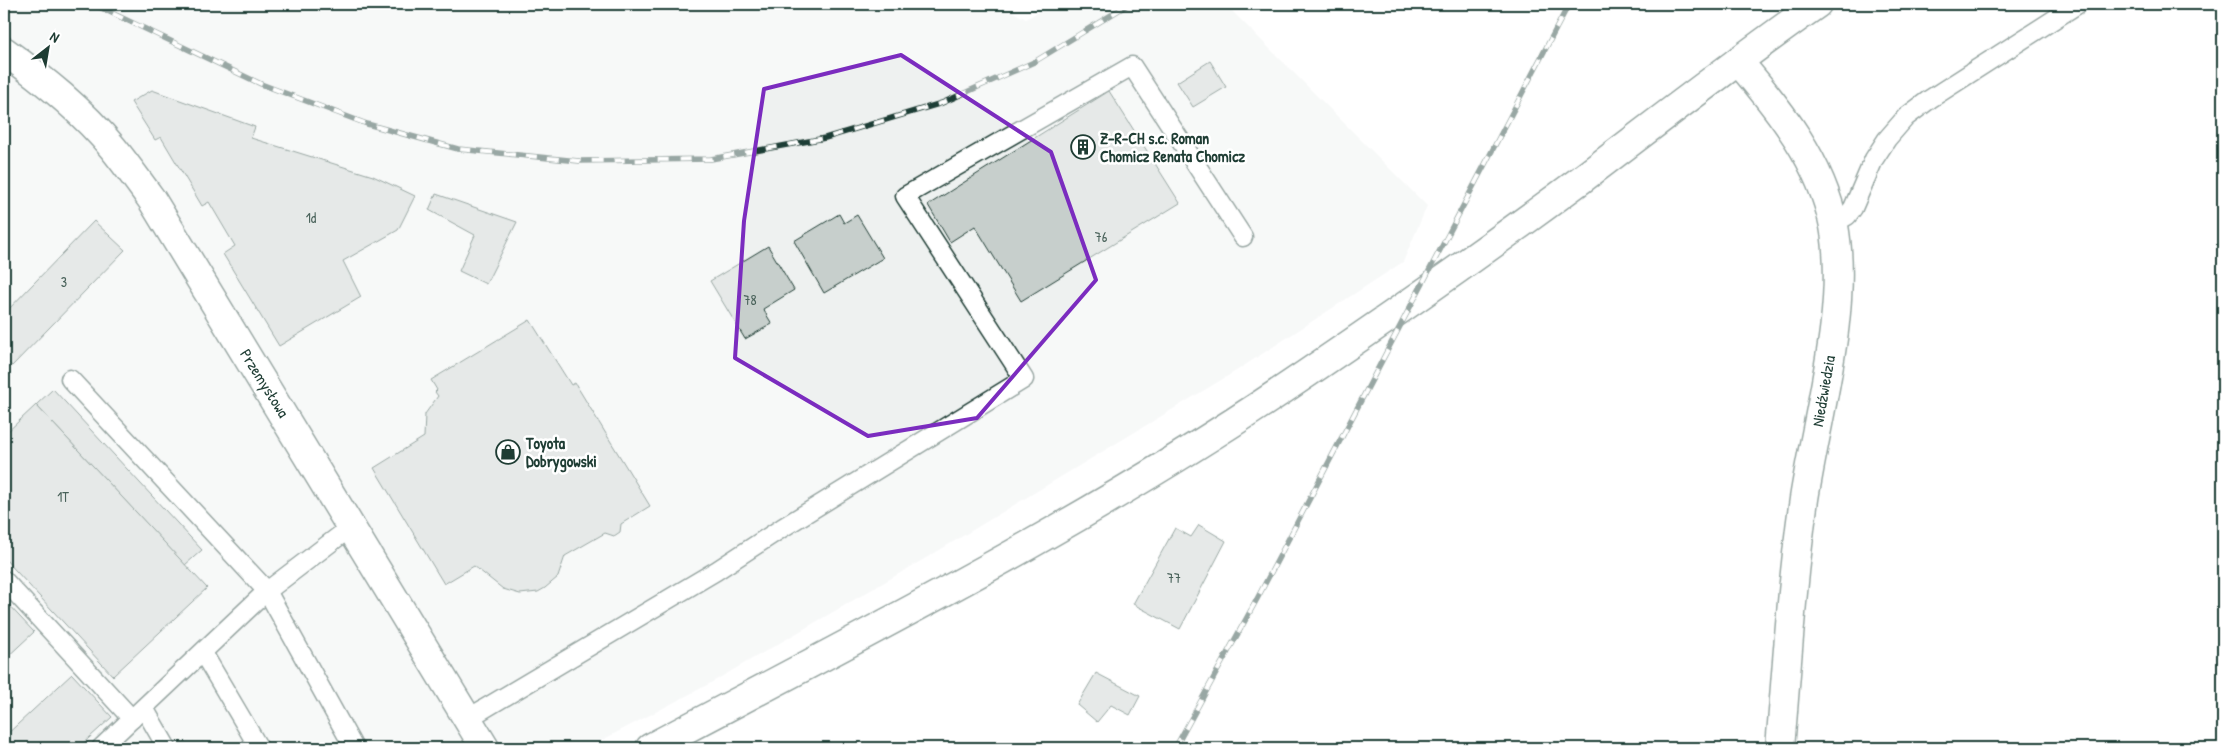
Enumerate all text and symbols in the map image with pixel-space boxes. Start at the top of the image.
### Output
north arrow [22,22,72,72]
text: N [47,26,64,47]
place label: Z-R-CH s.c. Roman Chomicz Renata Chomicz [1100,127,1245,167]
building icon: Z-R-CH s.c. Roman Chomicz Renata Chomicz [1070,134,1096,160]
house number: 1d [306,208,317,227]
house number: 76 [1095,227,1108,246]
house number: 3 [61,272,67,291]
house number: 78 [744,290,757,309]
street label: Przemysłowa [235,344,295,422]
street label: Niedźwiedzia [1806,354,1840,428]
place label: Toyota Dobrygowski [525,432,597,473]
shop icon: Toyota Dobrygowski [495,439,521,465]
house number: 1T [57,487,69,506]
house number: 77 [1167,568,1181,587]

